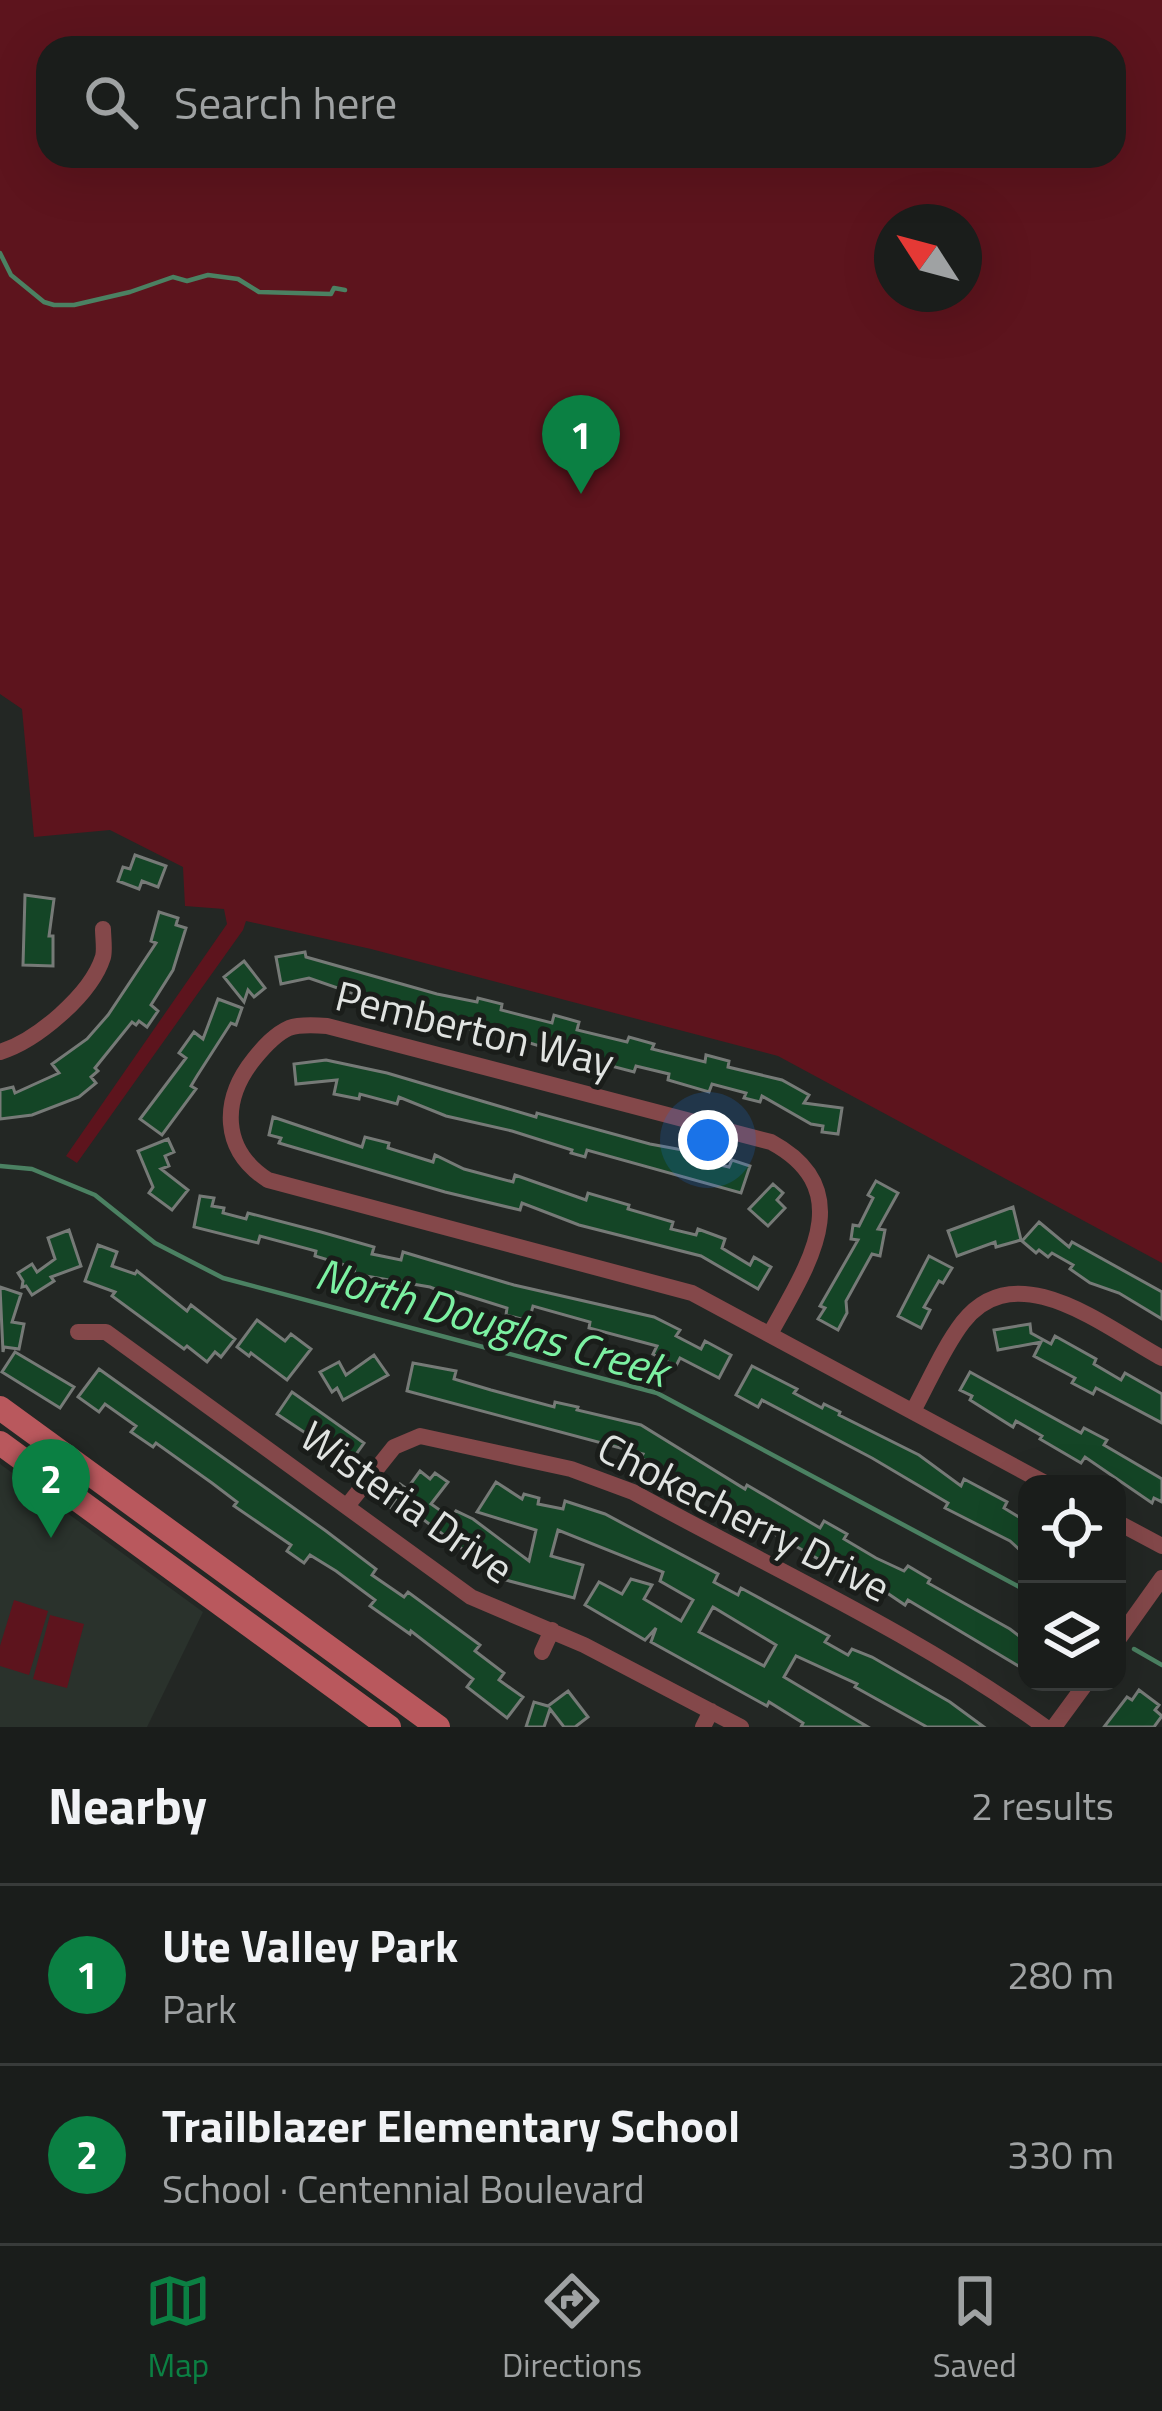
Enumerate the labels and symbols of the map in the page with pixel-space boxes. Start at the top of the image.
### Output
north arrow [874,204,982,312]
pin: 1 [542,395,620,494]
street label: Pemberton Way [329,962,621,1094]
your location [678,1110,738,1170]
water label: North Douglas Creek [308,1238,681,1405]
street label: Wisteria Drive [288,1404,527,1598]
street label: Chokecherry Drive [587,1415,902,1617]
pin: 2 [12,1439,90,1538]

